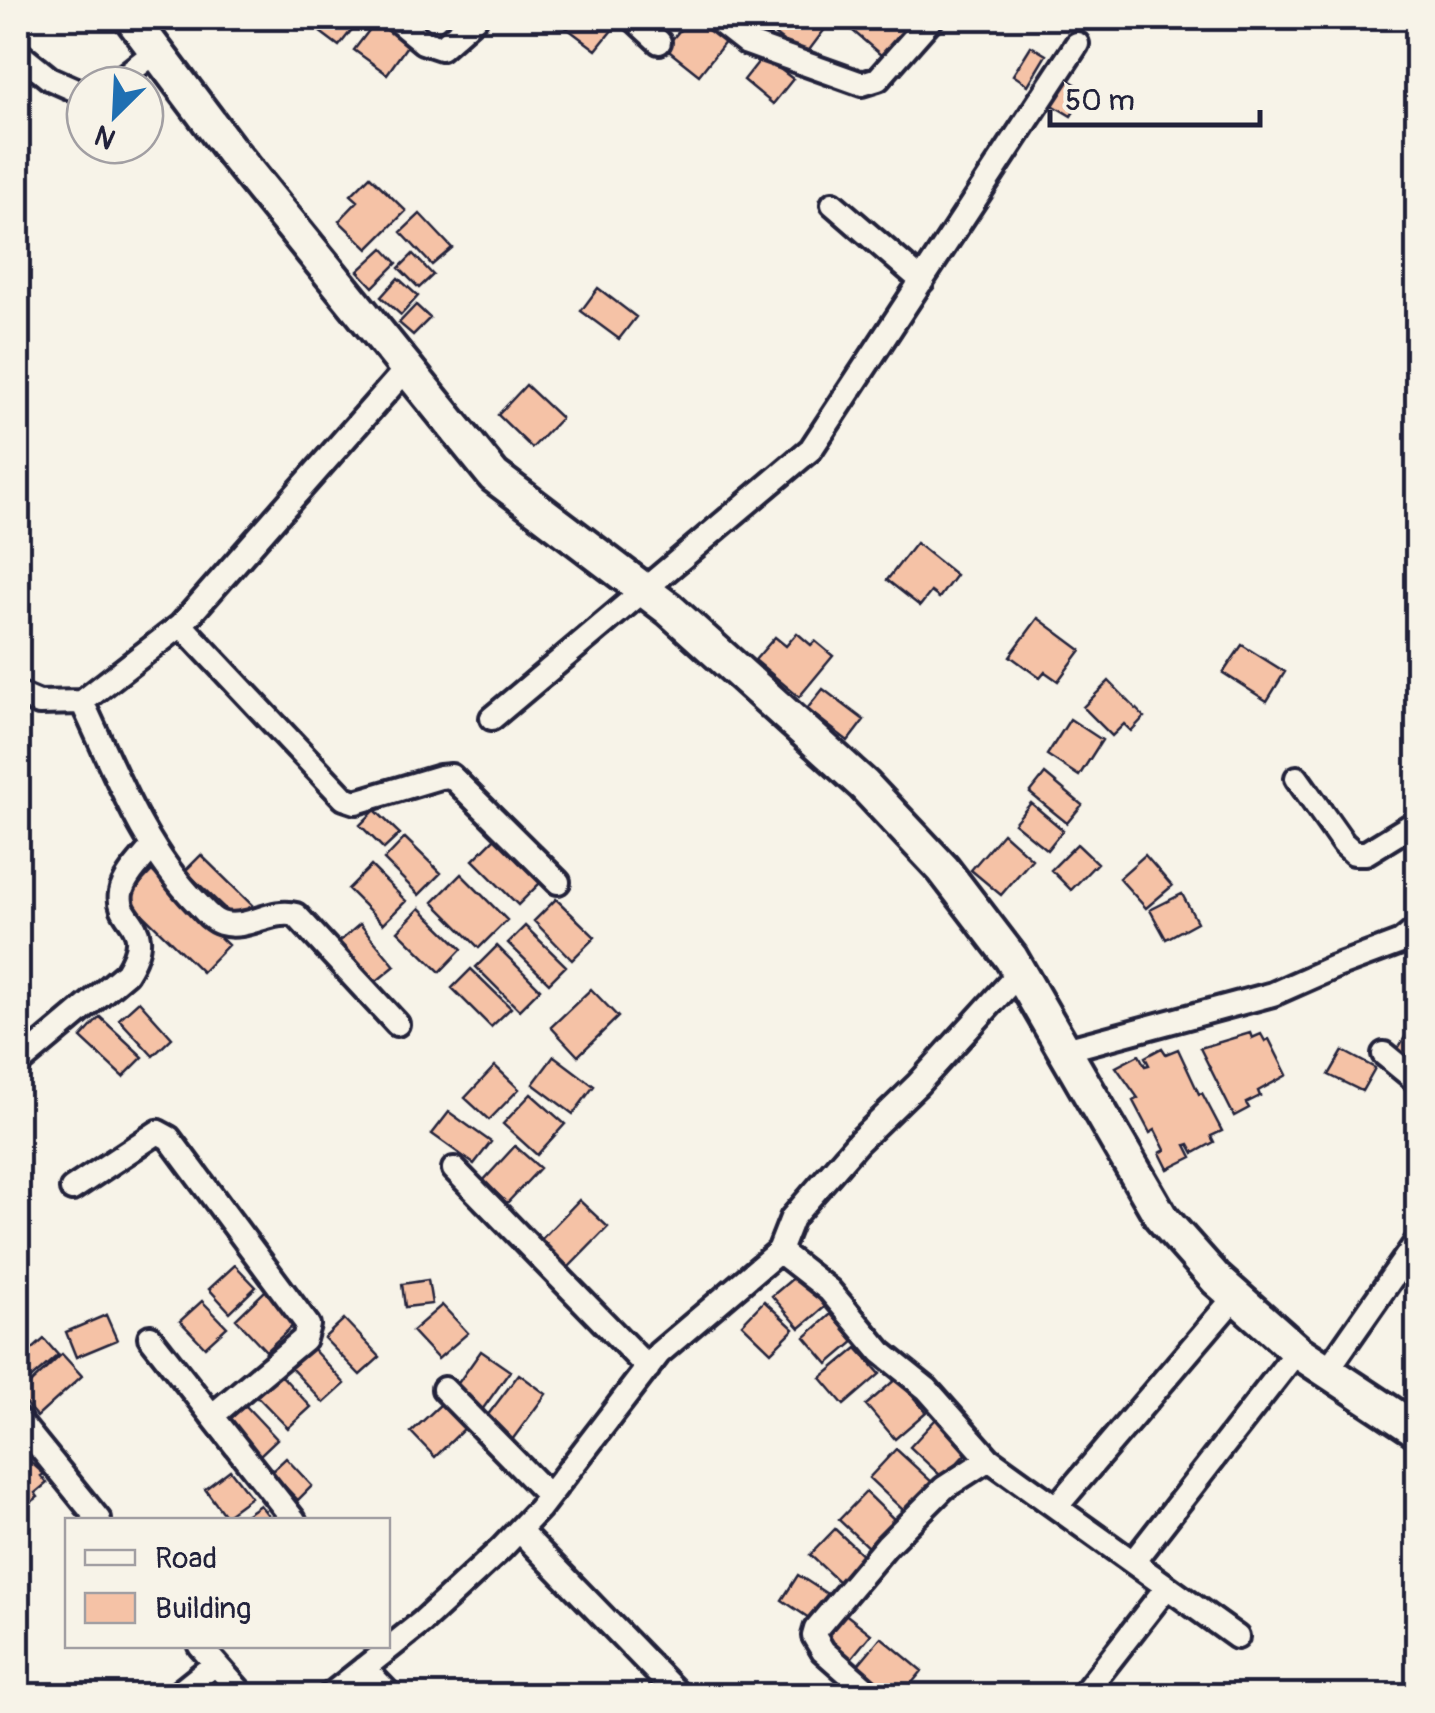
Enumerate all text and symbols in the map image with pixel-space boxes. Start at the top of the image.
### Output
north arrow [65,65,165,165]
scale bar [1050,65,1260,127]
text: 50 m [1065,82,1135,119]
text: N [90,117,121,156]
legend [65,1518,390,1648]
text: Road [155,1540,217,1577]
text: Building [155,1590,251,1627]

